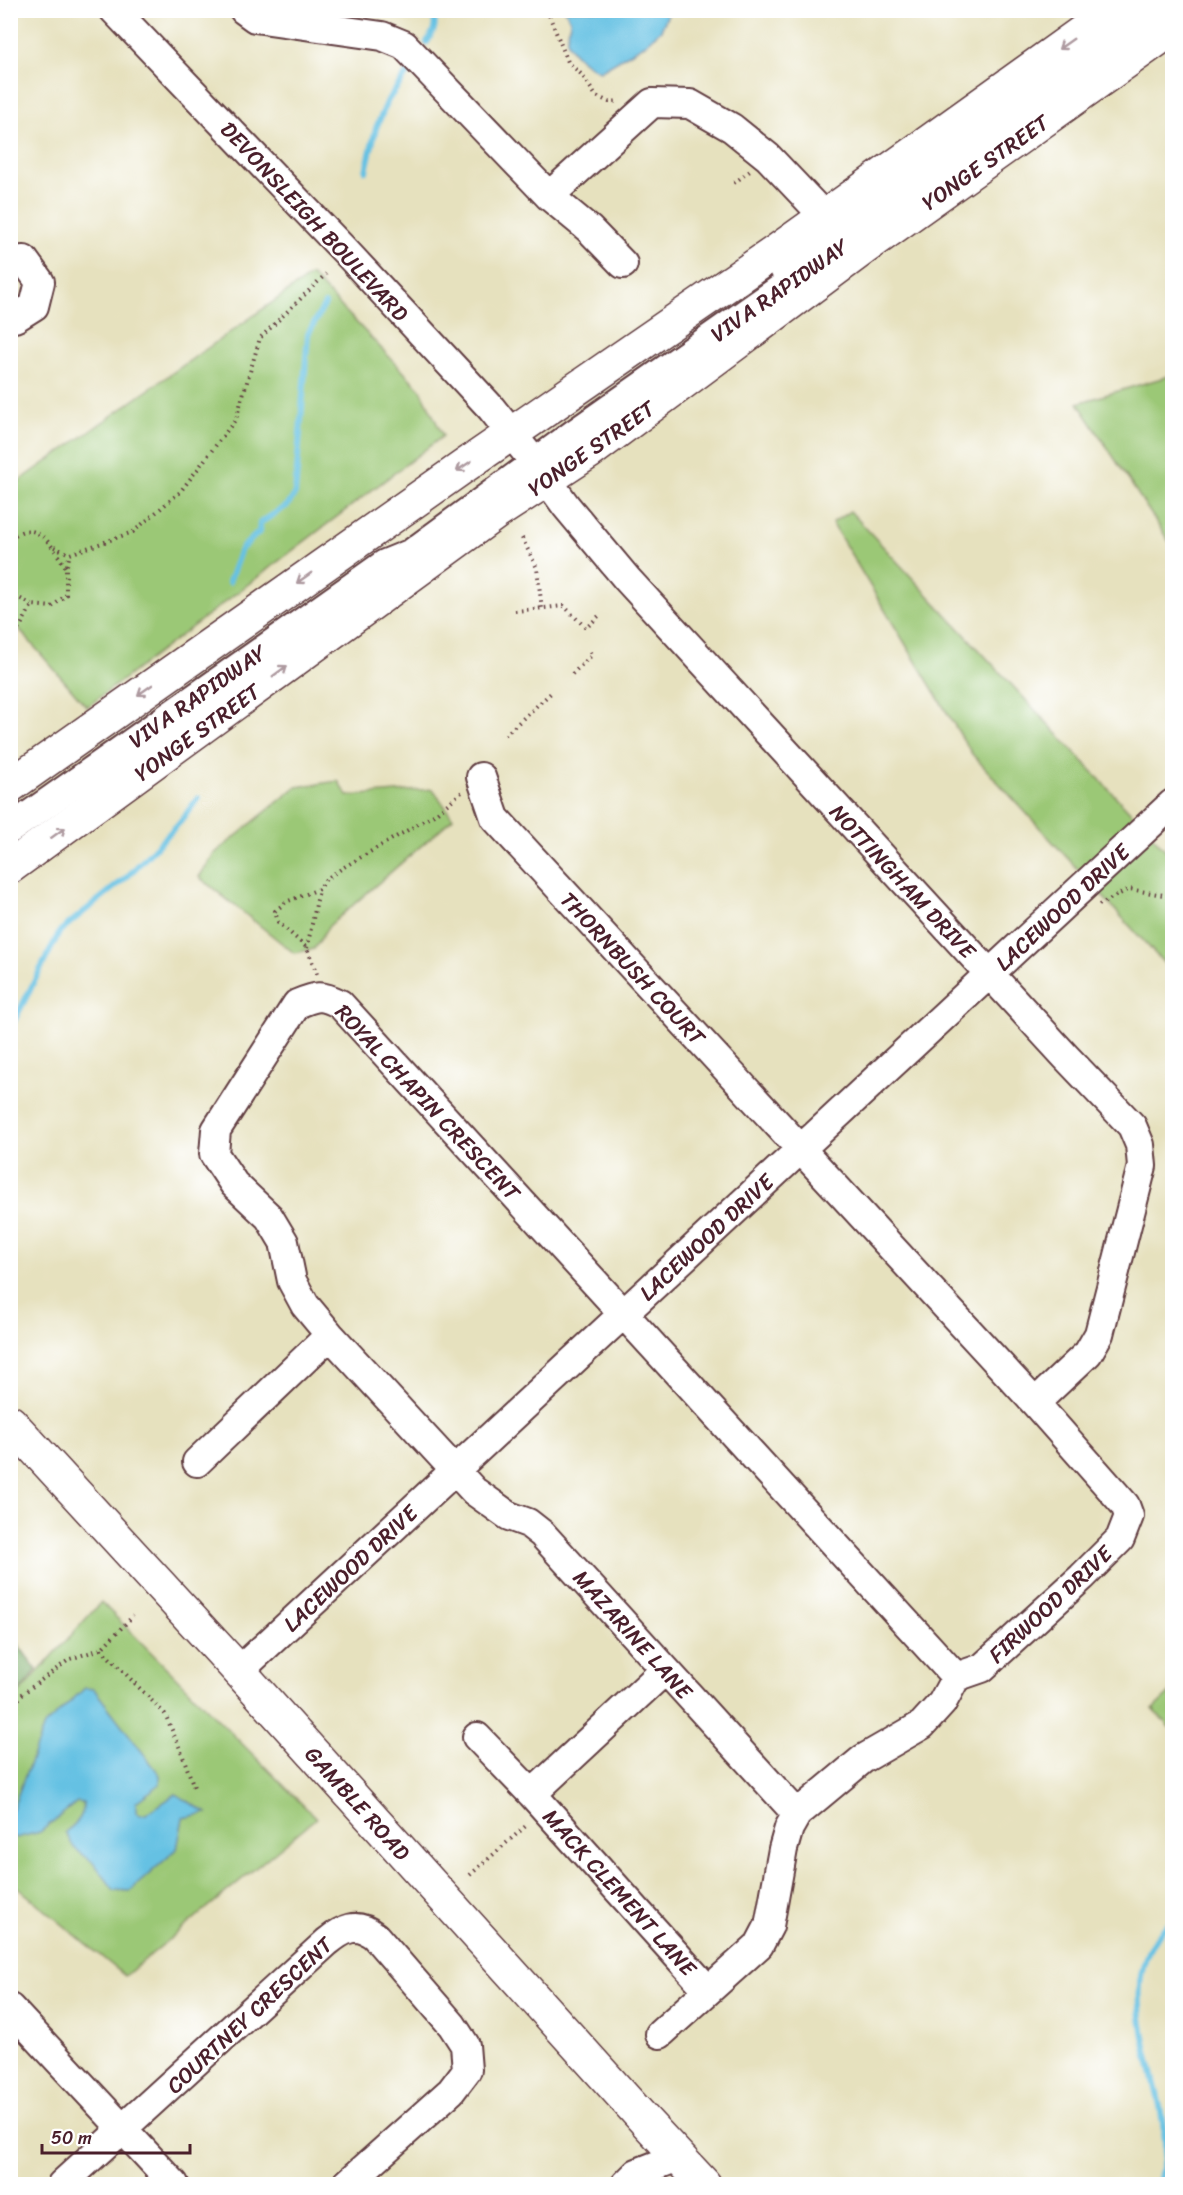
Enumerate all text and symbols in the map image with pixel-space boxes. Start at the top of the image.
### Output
one-way arrow [1058,38,1074,51]
street label: YONGE STREET [913,103,1059,221]
street label: DEVONSLEIGH BOULEVARD [211,112,419,331]
street label: VIVA RAPIDWAY [702,227,858,353]
street label: YONGE STREET [519,389,665,507]
one-way arrow [457,460,473,472]
one-way arrow [297,572,313,584]
street label: VIVA RAPIDWAY [120,633,276,759]
one-way arrow [272,665,288,677]
street label: YONGE STREET [126,672,270,792]
one-way arrow [137,684,153,696]
street label: NOTTINGHAM DRIVE [820,794,987,970]
one-way arrow [50,827,66,839]
street label: LACEWOOD DRIVE [985,833,1141,981]
street label: THORNBUSH COURT [550,882,716,1056]
street label: ROYAL CHAPIN CRESCENT [325,994,531,1212]
street label: LACEWOOD DRIVE [629,1163,785,1311]
street label: LACEWOOD DRIVE [273,1494,429,1642]
street label: FIRWOOD DRIVE [979,1535,1123,1673]
street label: MAZARINE LANE [563,1560,703,1710]
street label: GAMBLE ROAD [295,1737,420,1870]
street label: MACK CLEMENT LANE [533,1799,708,1987]
street label: COURTNEY CRESCENT [157,1926,343,2104]
scale bar [42,2117,190,2155]
text: 50 m [51,2122,92,2154]

